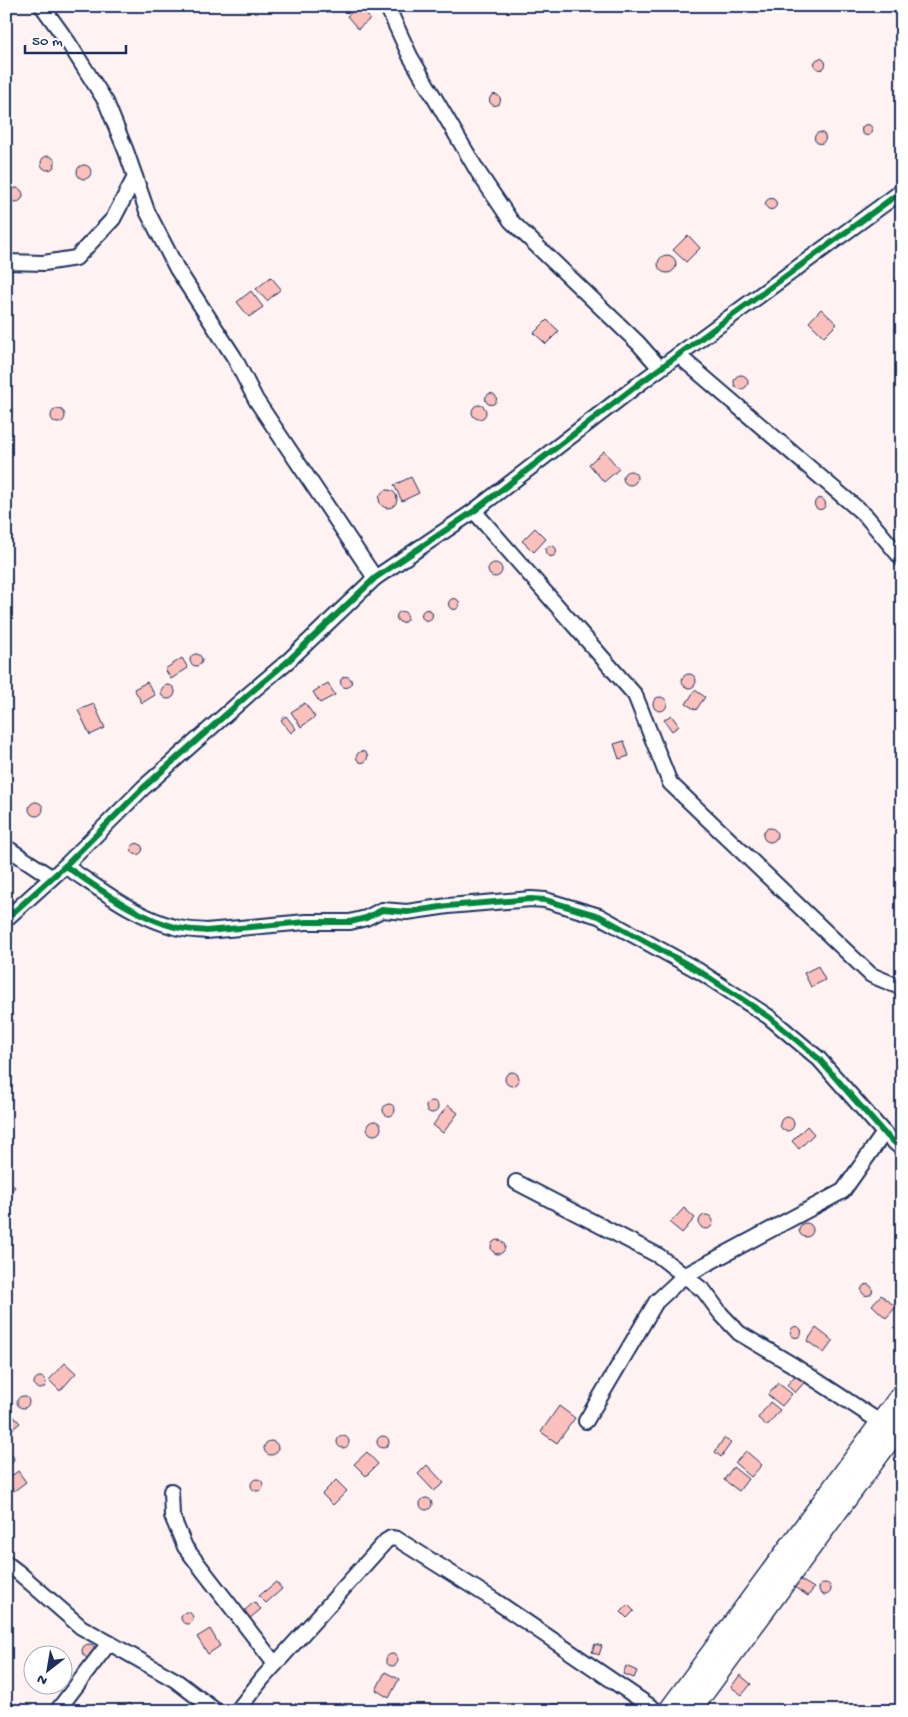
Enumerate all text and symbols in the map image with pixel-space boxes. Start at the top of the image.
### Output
scale bar [25,22,126,54]
text: 50 m [32,33,63,51]
north arrow [22,1644,72,1694]
text: N [34,1669,51,1689]

